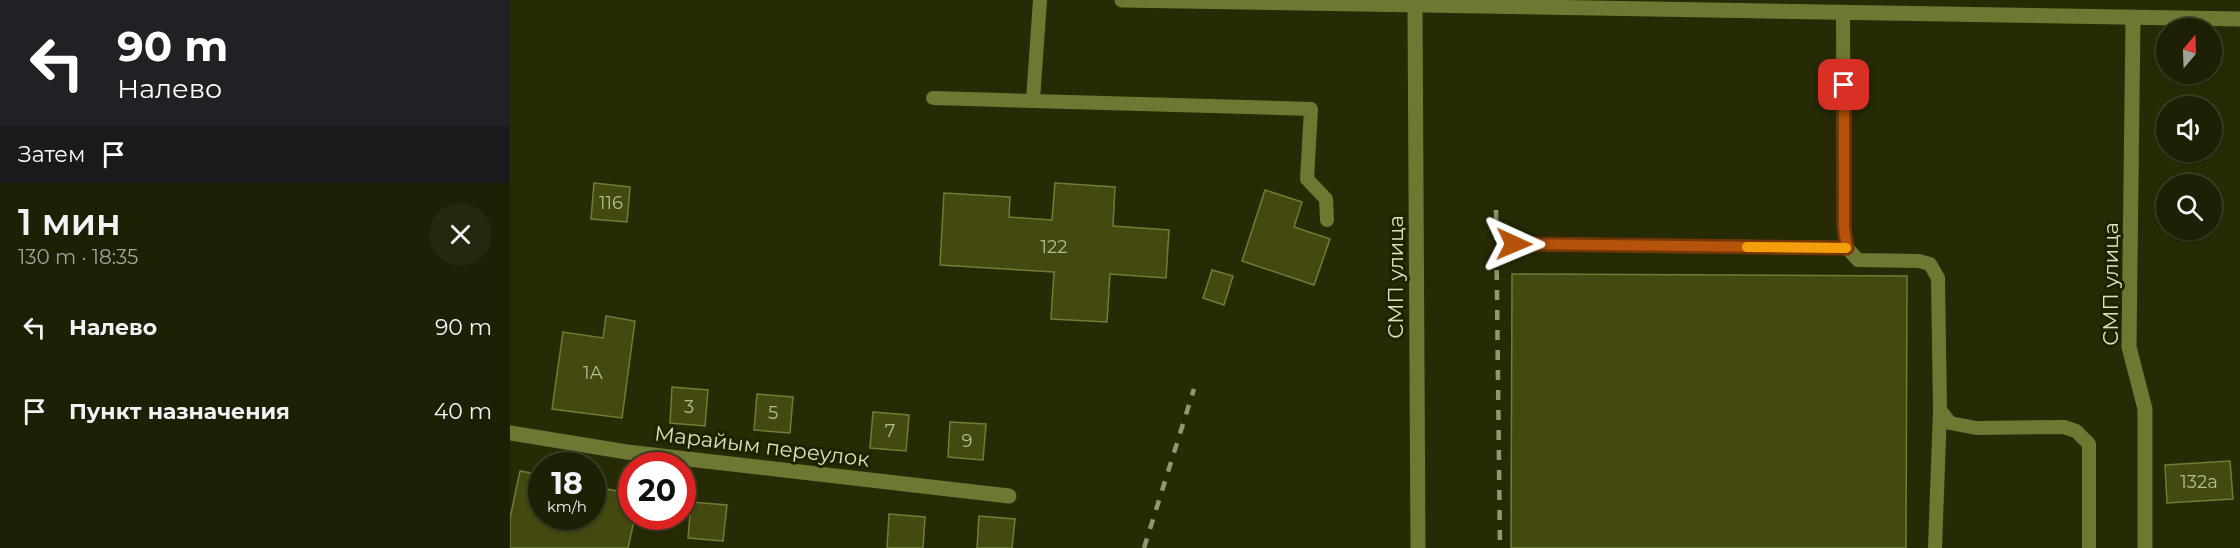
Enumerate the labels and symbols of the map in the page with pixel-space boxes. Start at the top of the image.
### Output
north arrow [2156,18,2222,84]
pin [1818,59,1869,110]
house number: 116 [599,192,623,214]
position arrow [1482,212,1546,276]
street label: СМП улица [1383,215,1408,339]
street label: СМП улица [2098,222,2123,346]
house number: 122 [1041,236,1067,258]
house number: 1А [583,362,604,384]
house number: 3 [684,396,694,418]
house number: 5 [768,402,778,424]
street label: Марайым переулок [653,420,871,472]
house number: 7 [885,420,895,442]
house number: 9 [962,430,973,452]
speed limit sign: 20 [618,452,696,530]
house number: 132а [2180,471,2218,493]

